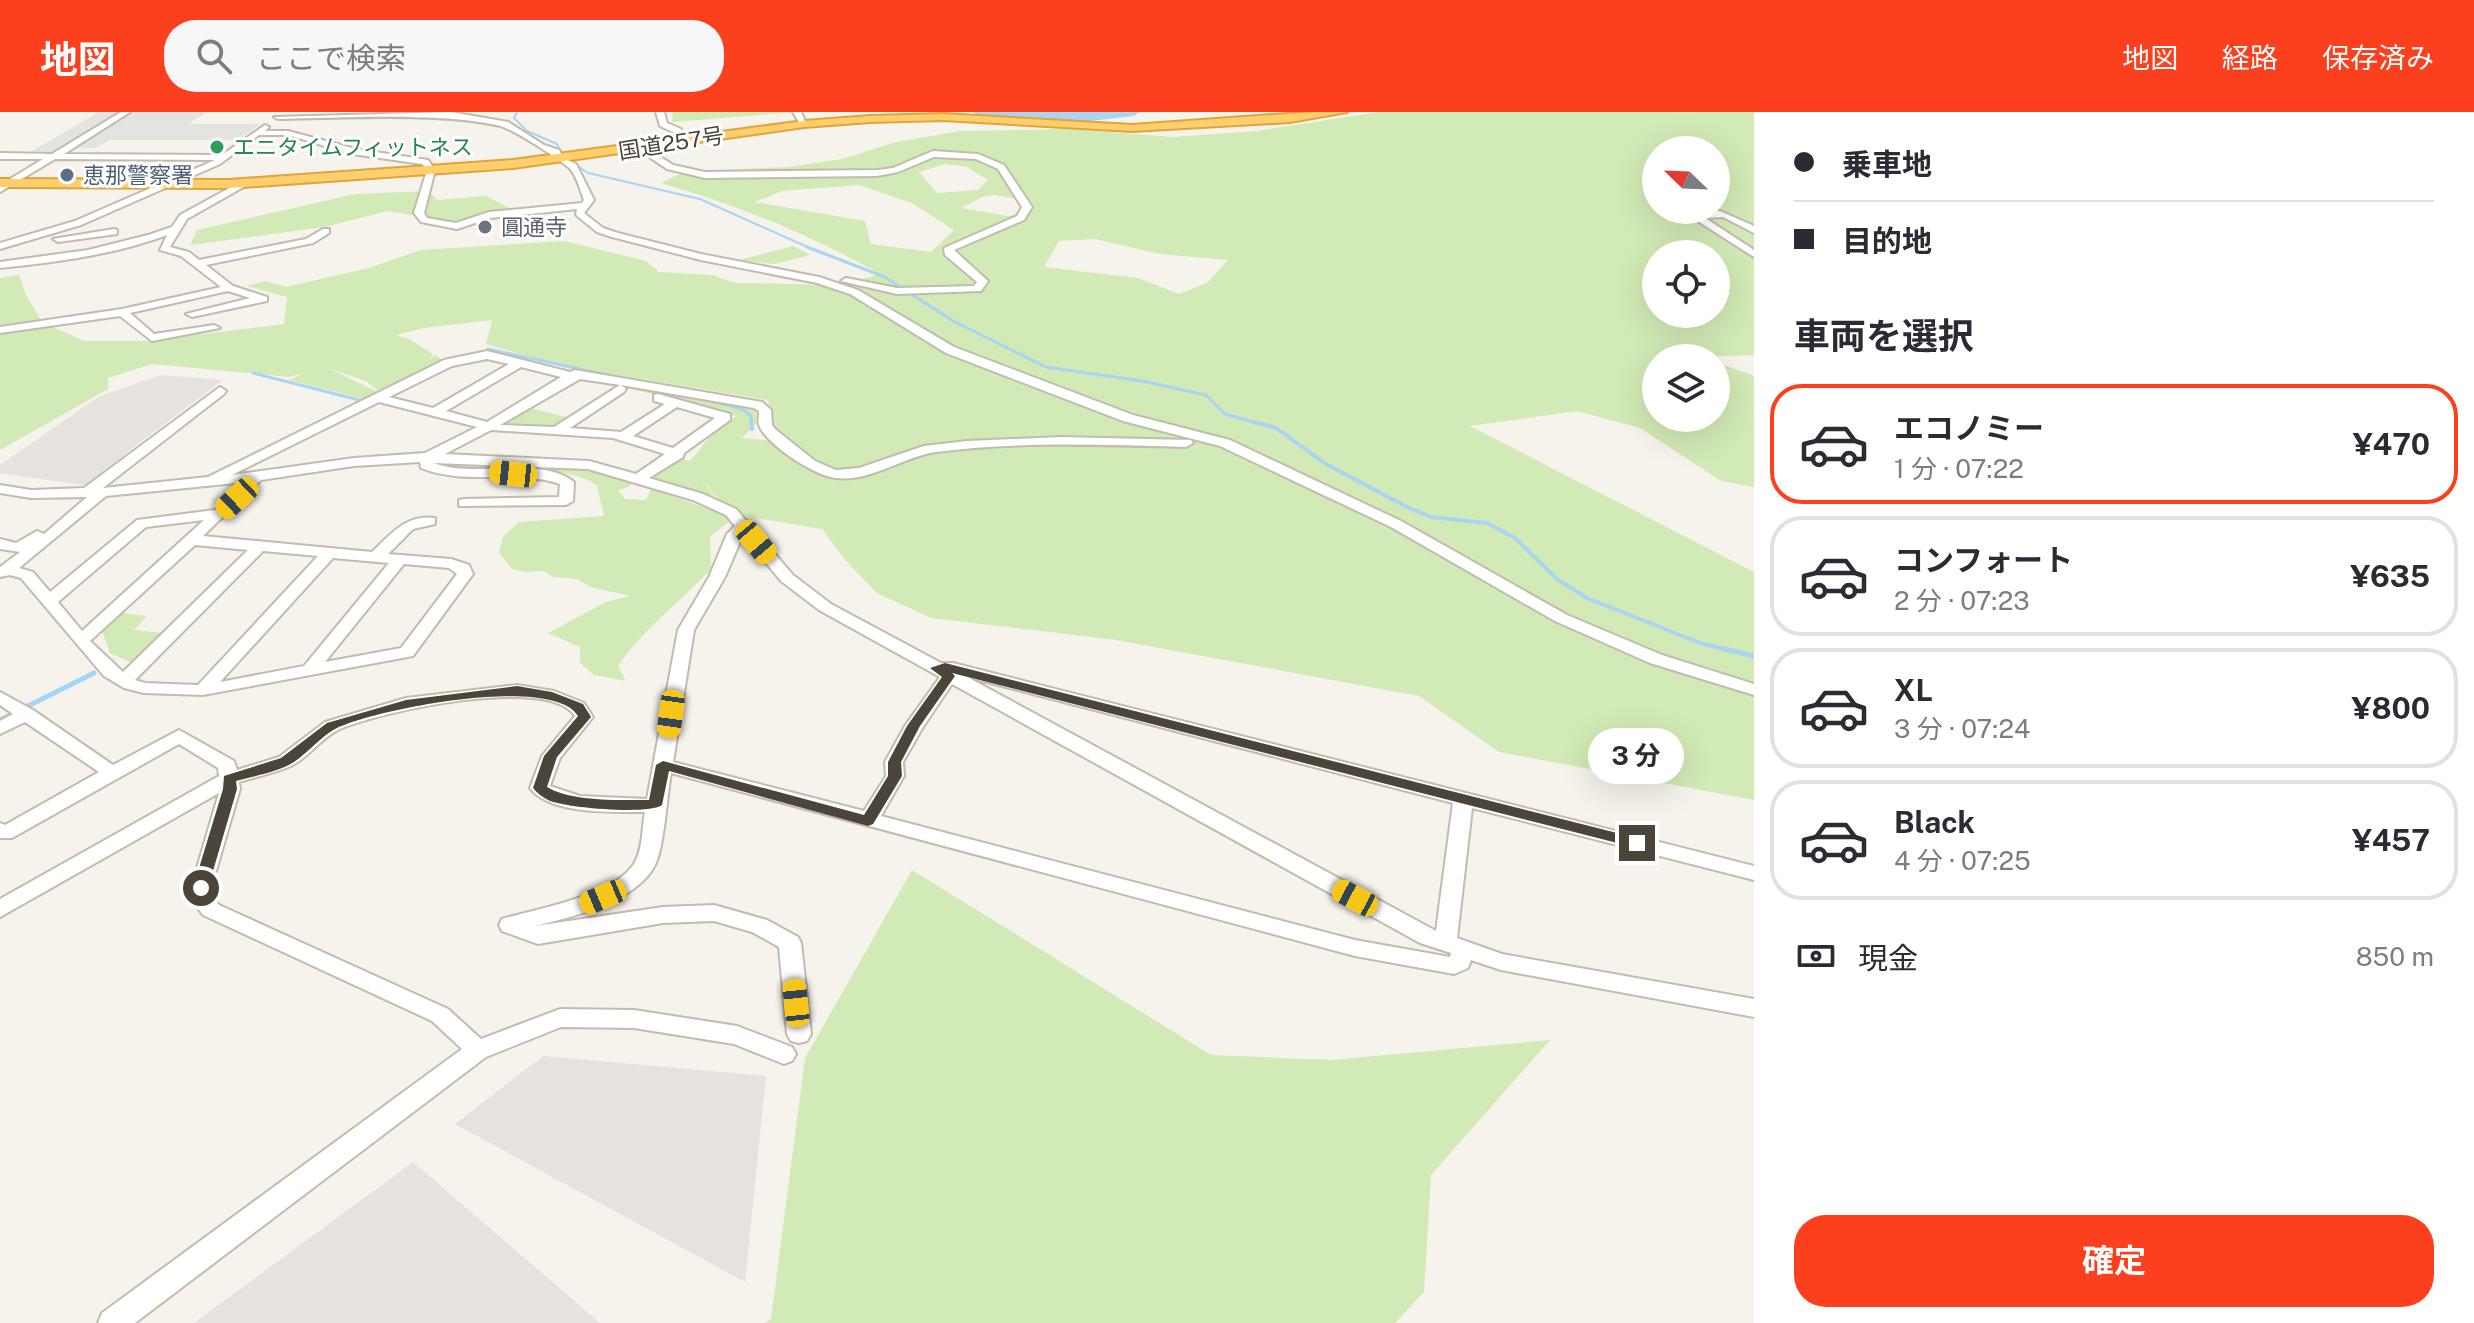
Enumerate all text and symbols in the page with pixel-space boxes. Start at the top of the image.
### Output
search box [164,20,724,92]
icon: search [192,34,236,78]
text: 地図 [40,37,116,82]
text: ここで検索 [256,40,406,76]
text: 地図 [2122,41,2178,74]
text: 経路 [2222,41,2278,74]
text: 保存済み [2322,41,2434,74]
street label: 国道257号 [616,122,726,164]
place label: エニタイムフィットネス [233,134,473,160]
north arrow [1642,136,1730,224]
map controls [1642,136,1730,432]
marker: エニタイムフィットネス [208,138,226,156]
text: 乗車地 [1842,146,1932,182]
place label: 恵那警察署 [83,162,193,188]
marker: 恵那警察署 [58,166,76,184]
place label: 圓通寺 [501,214,567,240]
marker: 圓通寺 [476,218,494,236]
text: 目的地 [1842,223,1932,259]
button: locate [1642,240,1730,328]
text: 車両を選択 [1794,315,1974,357]
button: layers [1642,344,1730,432]
icon: car [1798,408,1870,480]
text: エコノミー [1894,410,2044,446]
text: ¥470 [2353,426,2430,462]
text: 1 分 · 07:22 [1894,453,2024,484]
car [488,460,538,488]
car [211,473,263,523]
car [731,516,781,568]
icon: car [1798,540,1870,612]
text: コンフォート [1894,542,2073,578]
text: ¥635 [2350,558,2430,594]
text: 2 分 · 07:23 [1894,585,2030,616]
icon: car [1798,672,1870,744]
text: XL [1894,672,1933,708]
car [656,689,686,739]
text: ¥800 [2352,690,2430,726]
text: 3 分 · 07:24 [1894,713,2030,744]
callout: 3 分 [1589,727,1685,783]
text: 3 分 [1611,740,1661,771]
icon: car [1798,804,1870,876]
text: Black [1894,804,1975,840]
text: ¥457 [2352,822,2430,858]
route end [1619,825,1655,861]
text: 4 分 · 07:25 [1894,845,2031,876]
route start [183,870,219,906]
car [1328,876,1382,920]
car [576,877,630,917]
icon: cash [1794,934,1838,978]
text: 現金 [1858,940,1918,976]
text: 850 m [2356,941,2434,972]
car [782,978,810,1028]
button: 確定 [1794,1215,2434,1307]

